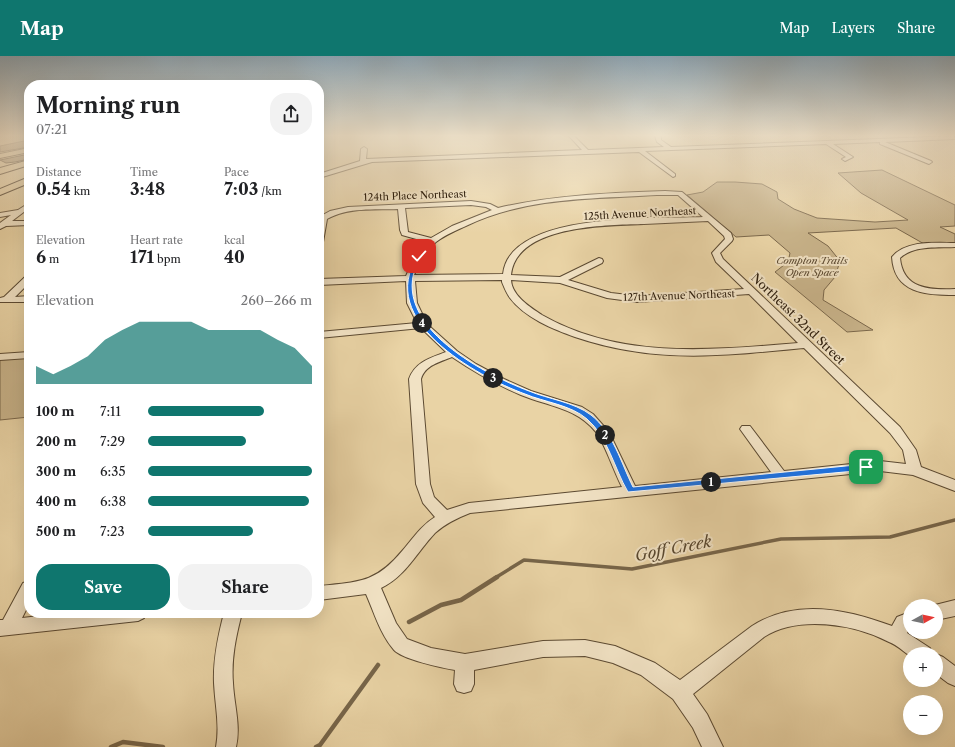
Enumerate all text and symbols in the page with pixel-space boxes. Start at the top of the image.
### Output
text: Map [20,17,64,40]
text: Map [779,19,809,37]
text: Layers [831,19,875,37]
text: Share [897,19,935,37]
text: Morning run [36,92,180,119]
button: share [270,93,312,135]
text: 07:21 [36,121,67,137]
text: Distance [36,165,82,179]
text: Time [130,165,158,179]
text: Pace [224,165,249,179]
text: 0.54 [36,179,71,199]
text: 3:48 [130,179,165,199]
text: 7:03 [224,179,258,199]
text: km [71,184,90,198]
text: /km [258,184,282,198]
street label: 124th Place Northeast [363,187,467,204]
street label: 125th Avenue Northeast [584,204,697,223]
text: Elevation [36,233,85,247]
text: Heart rate [130,233,183,247]
text: kcal [224,233,245,247]
pin [402,239,436,273]
icon: check [408,245,430,267]
text: 6 [36,247,46,267]
text: 171 [130,247,154,267]
text: 40 [224,247,245,267]
text: m [46,252,59,266]
text: bpm [154,252,181,266]
park label: Compton Trails Open Space [776,254,848,279]
street label: Northeast 32nd Street [748,270,849,368]
street label: 127th Avenue Northeast [623,287,736,304]
text: Elevation [36,292,94,308]
text: 260–266 m [241,292,312,308]
pin: 4 [412,313,432,333]
text: 4 [419,316,425,330]
pin: 3 [483,368,503,388]
text: 3 [490,371,496,385]
text: 100 m [36,403,75,419]
text: 7:11 [100,403,121,419]
pin: 2 [595,425,615,445]
text: 2 [602,428,608,442]
text: 200 m [36,433,76,449]
text: 7:29 [100,433,125,449]
pin [849,450,883,484]
icon: arrive [855,456,877,478]
text: 300 m [36,463,76,479]
text: 6:35 [100,463,125,479]
pin: 1 [701,472,721,492]
text: 1 [709,475,713,489]
text: 400 m [36,493,76,509]
text: 6:38 [100,493,126,509]
text: 500 m [36,523,76,539]
text: 7:23 [100,523,125,539]
water label: Goff Creek [633,531,714,565]
button: Save [36,564,170,610]
button: Share [178,564,312,610]
north arrow [903,599,943,639]
map controls [903,599,943,735]
button: + [903,647,943,687]
button: − [903,695,943,735]

